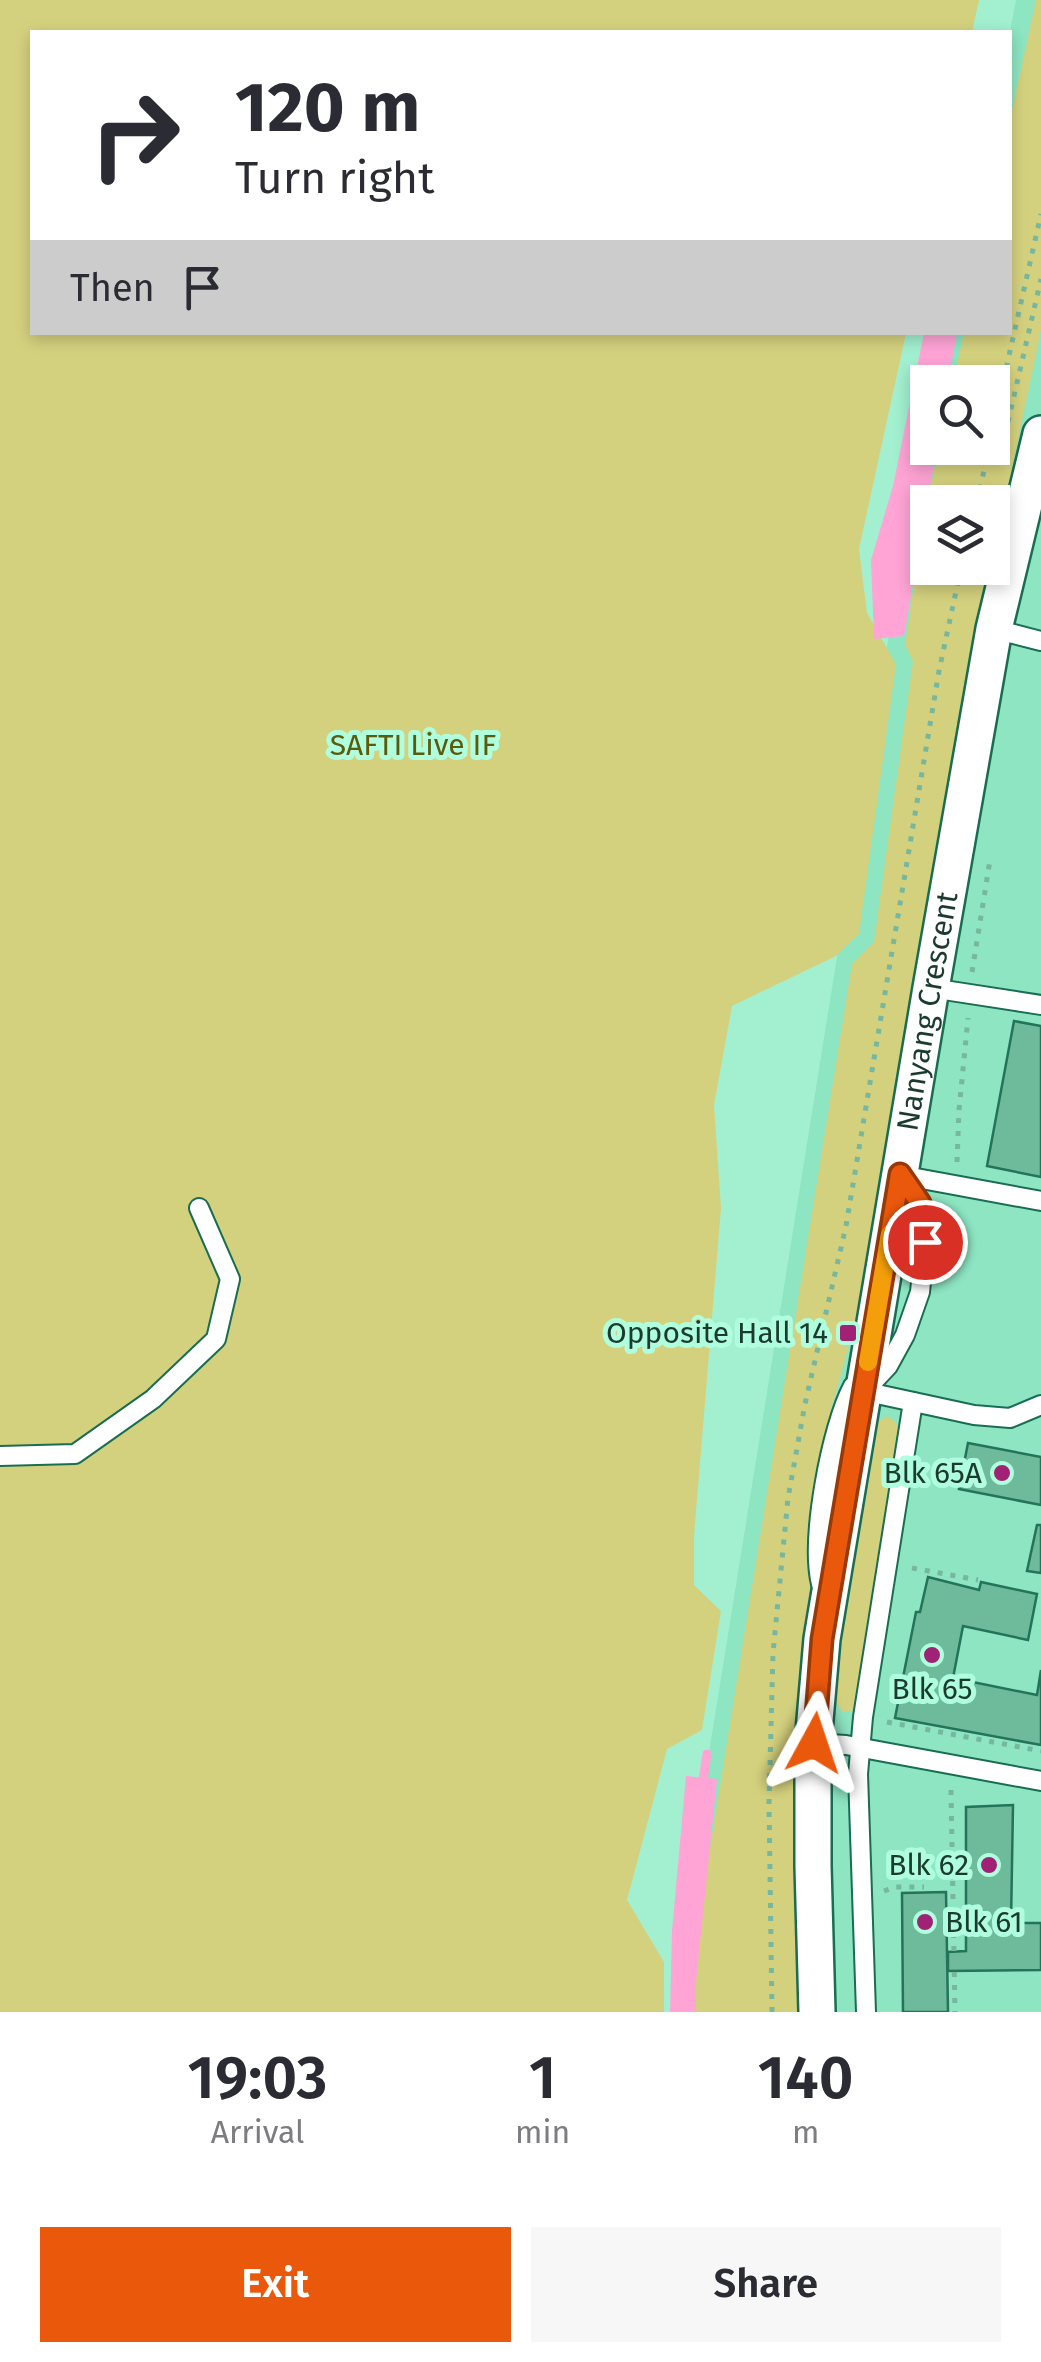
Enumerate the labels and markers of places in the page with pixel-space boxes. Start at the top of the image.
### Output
pin [883,1200,968,1285]
place label: Opposite Hall 14 [606,1315,828,1351]
marker: Opposite Hall 14 [837,1322,859,1344]
place label: Blk 65A [884,1455,983,1491]
marker: Blk 65A [991,1462,1013,1484]
marker: Blk 65 [921,1644,943,1666]
place label: Blk 65 [891,1671,973,1707]
place label: Blk 62 [888,1847,969,1883]
marker: Blk 62 [978,1854,1000,1876]
place label: Blk 61 [945,1904,1023,1940]
marker: Blk 61 [914,1911,936,1933]

